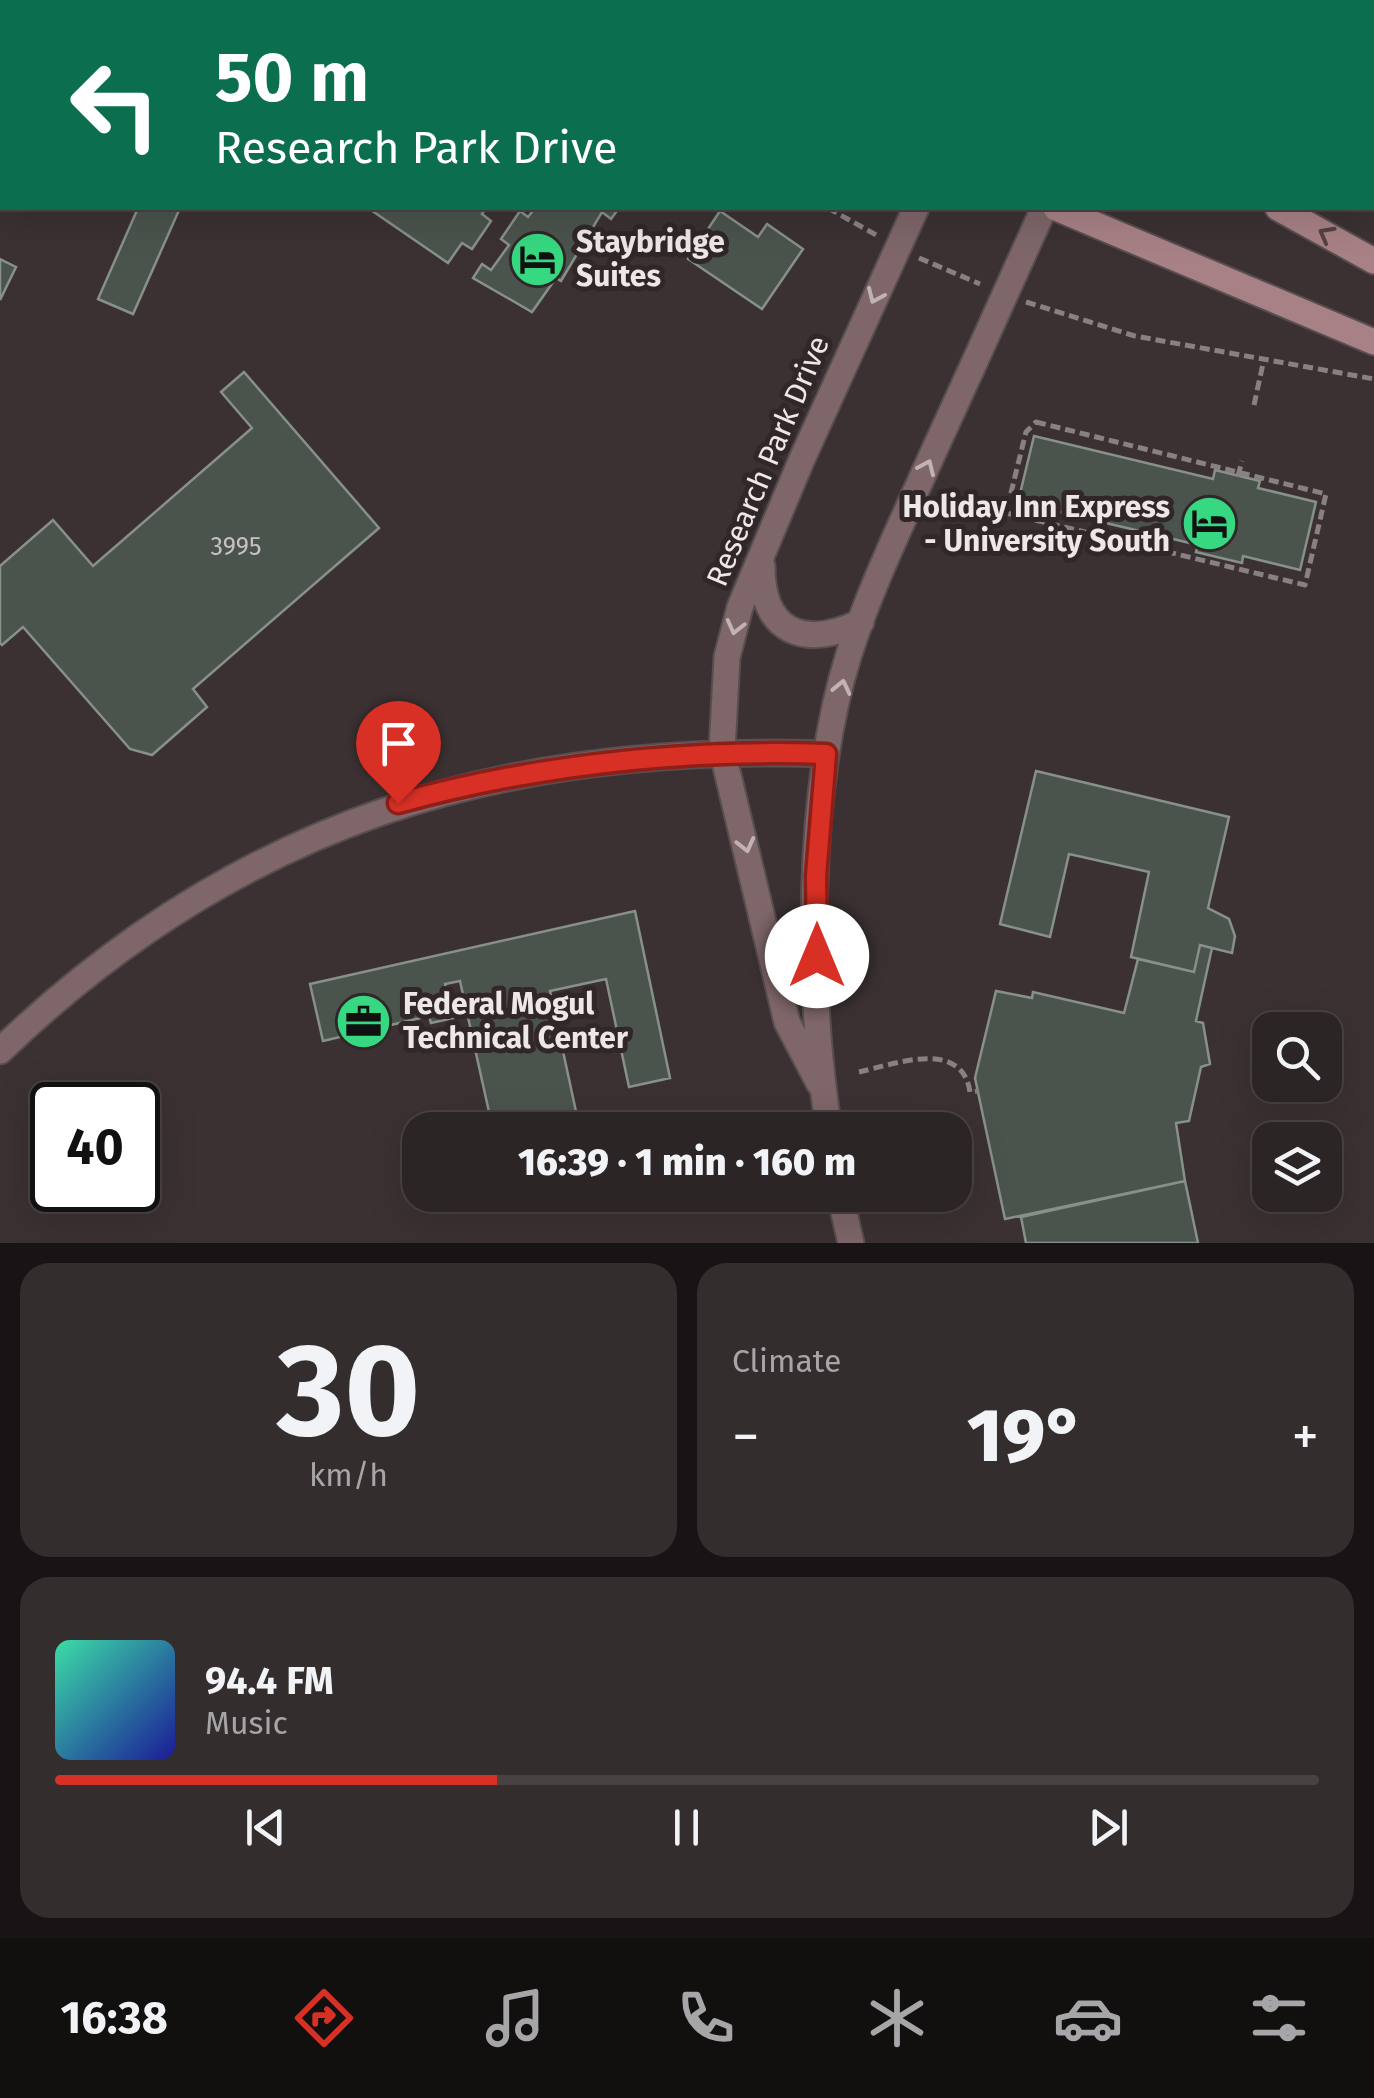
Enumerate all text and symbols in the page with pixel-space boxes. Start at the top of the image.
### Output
text: 50 m [215,36,369,120]
icon: left [50,40,180,170]
text: Research Park Drive [215,121,617,175]
place label: Staybridge Suites [576,224,725,294]
one-way arrow [1319,226,1337,246]
hotel icon: Staybridge Suites [507,229,567,289]
one-way arrow [868,286,888,304]
street label: Research Park Drive [699,330,837,592]
one-way arrow [915,459,935,477]
place label: Holiday Inn Express - University South [902,489,1170,559]
hotel icon: Holiday Inn Express - University South [1179,494,1239,554]
house number: 3995 [211,532,261,562]
one-way arrow [726,619,747,636]
one-way arrow [830,679,851,696]
pin [356,701,441,804]
icon: arrive [371,716,426,771]
one-way arrow [735,835,756,853]
position arrow [765,904,869,1008]
place label: Federal Mogul Technical Center [403,986,629,1056]
office icon: Federal Mogul Technical Center [334,991,394,1051]
map controls [1252,1012,1342,1212]
button: search [1252,1012,1342,1102]
speed limit sign: 40 [30,1082,160,1212]
button: layers [1252,1122,1342,1212]
text: 16:39 · 1 min · 160 m [518,1139,856,1185]
text: 30 [277,1313,420,1469]
text: Climate [732,1342,841,1380]
text: 19° [967,1391,1084,1481]
text: − [732,1404,760,1470]
text: + [1292,1404,1319,1470]
text: km/h [309,1456,388,1494]
text: 94.4 FM [205,1658,334,1704]
text: Music [205,1704,288,1742]
icon: previous [238,1800,293,1855]
icon: pause [659,1800,714,1855]
icon: next [1081,1800,1136,1855]
icon: directions [289,1983,359,2053]
icon: music [480,1983,550,2053]
icon: phone [671,1983,741,2053]
icon: climate [862,1983,932,2053]
icon: car [1053,1983,1123,2053]
icon: filters [1244,1983,1314,2053]
text: 16:38 [60,1991,168,2045]

